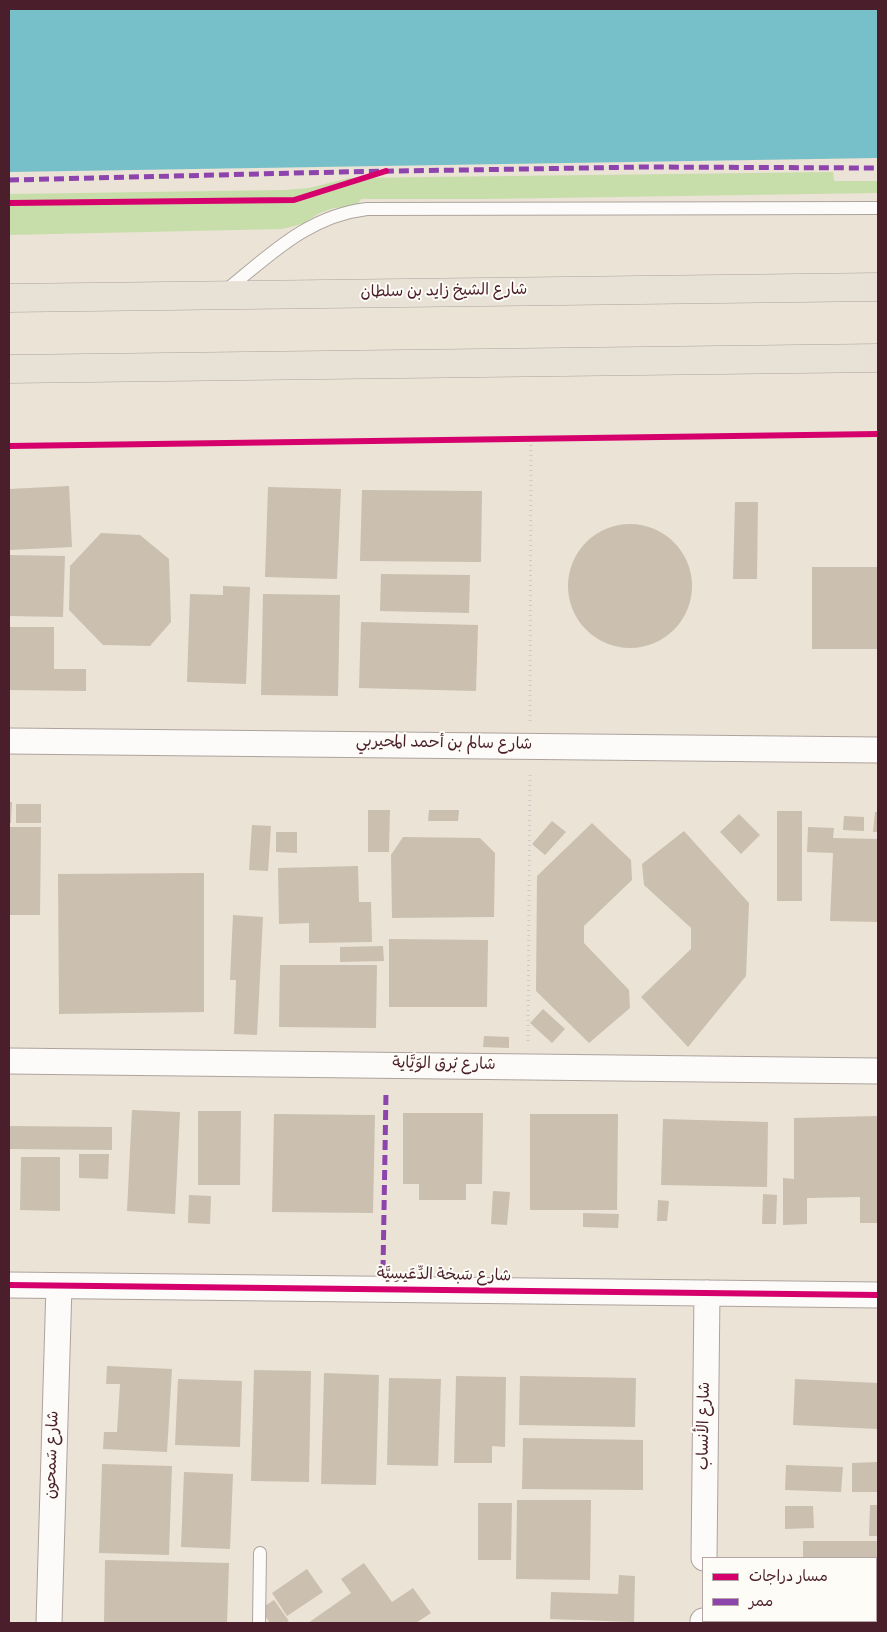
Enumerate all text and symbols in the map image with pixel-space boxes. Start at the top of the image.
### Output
street label: شارع الشيخ زايد بن سلطان [360,282,528,304]
street label: شارع سالم بن أحمد المحيربي [356,734,532,756]
street label: شارع بُرق الوَيَّاية [392,1055,496,1077]
street label: شارع سَبخة الدِّعَيسِيَّة [377,1266,511,1288]
street label: شارع الأنساب [696,1382,716,1470]
street label: شارع سَمحون [43,1410,65,1500]
legend [702,1557,877,1622]
text: مسار دراجات [749,1567,828,1589]
text: ممر [749,1592,773,1614]

